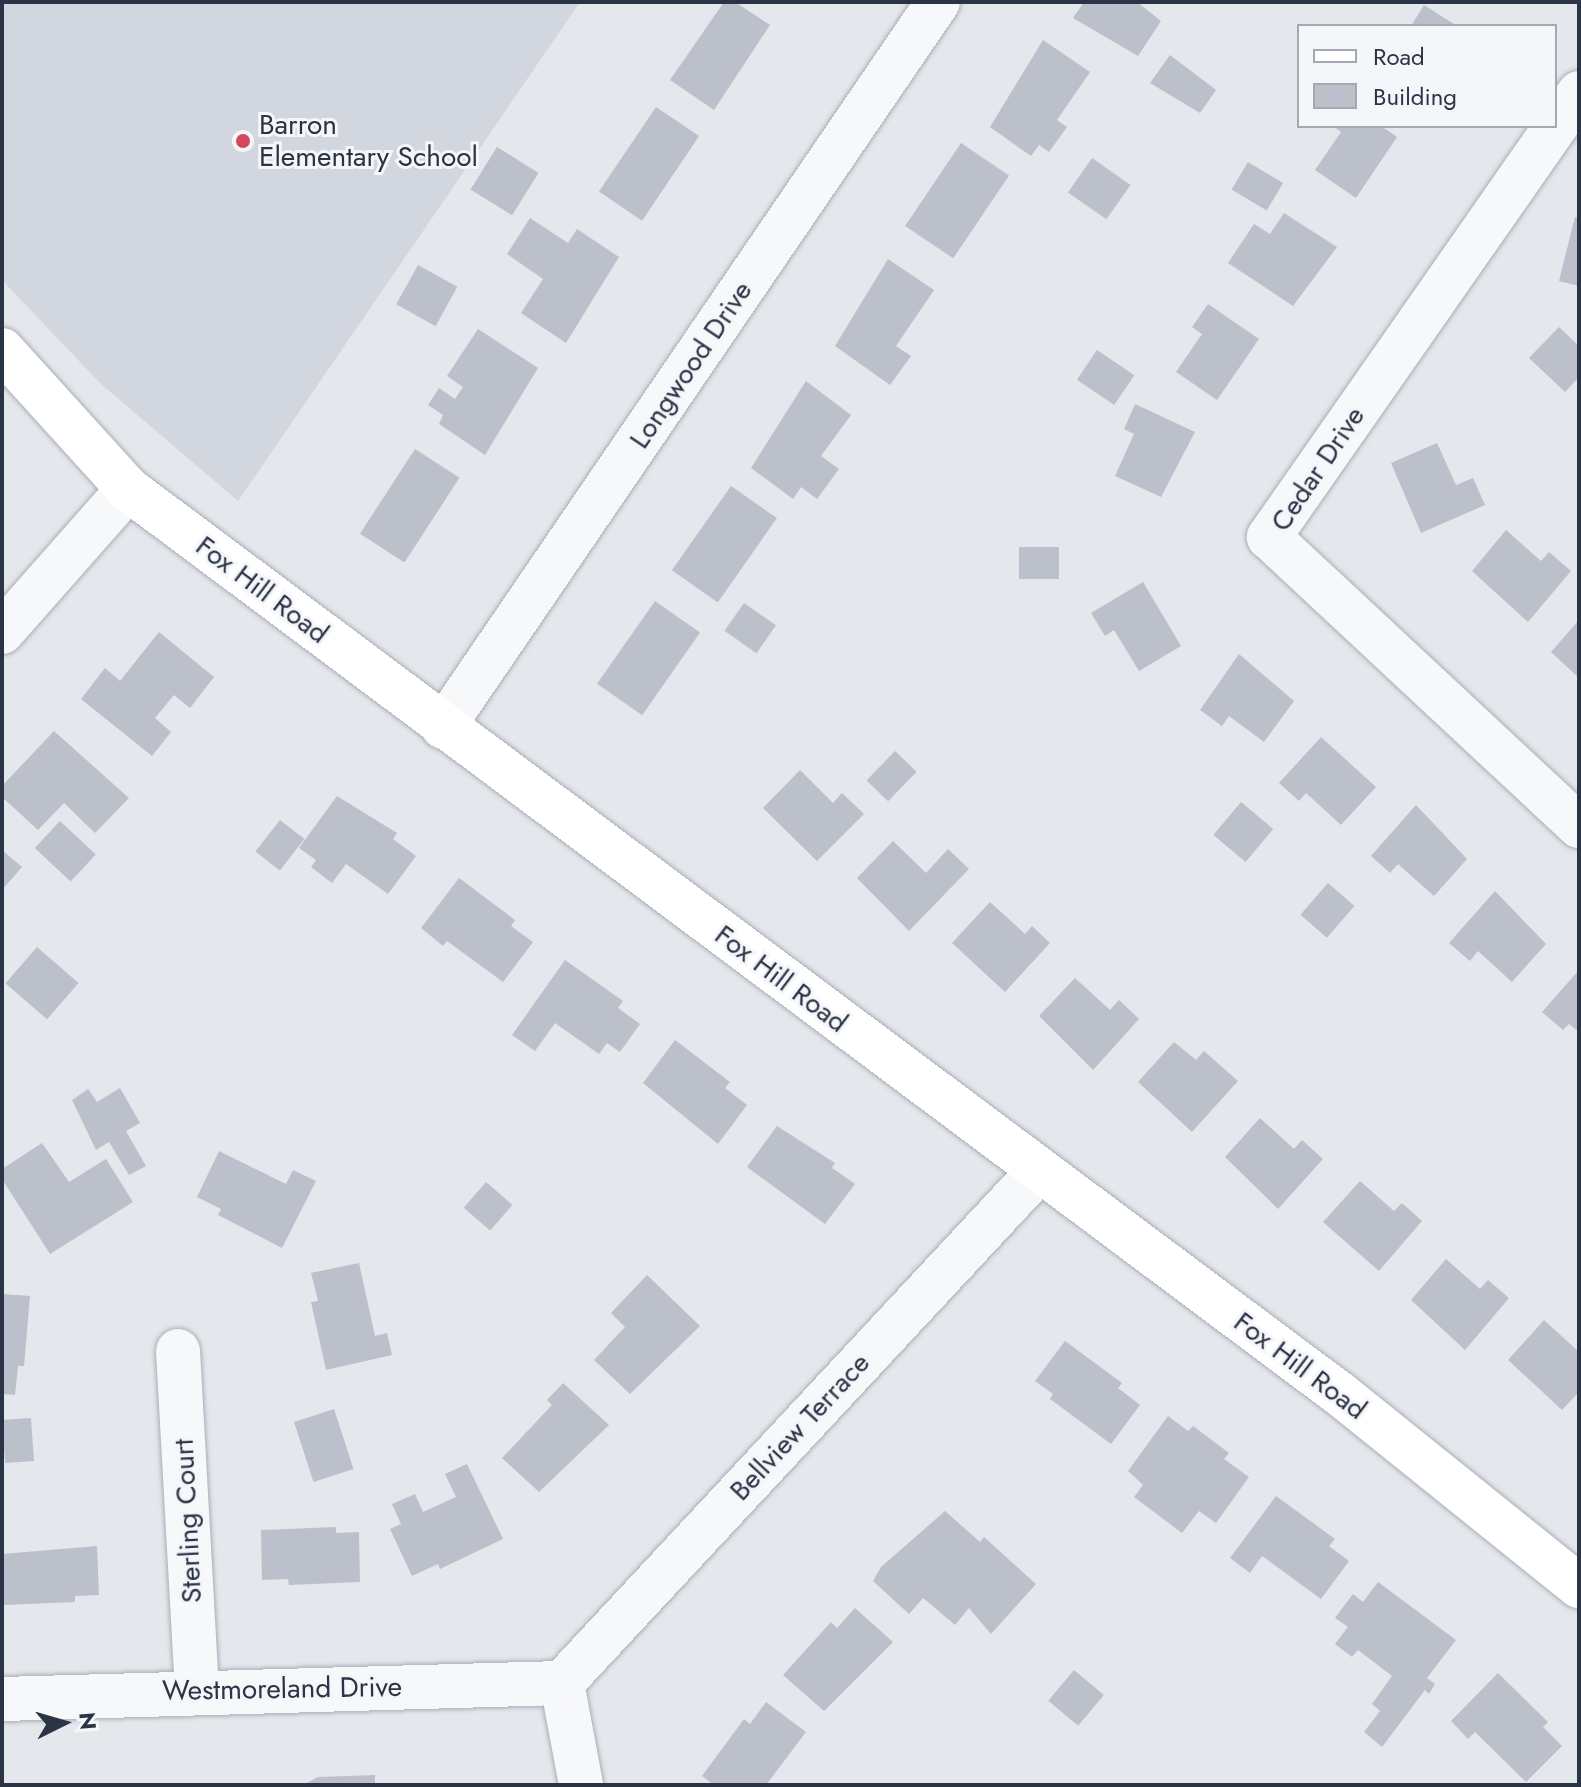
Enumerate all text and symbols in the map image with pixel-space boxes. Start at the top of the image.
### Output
legend [1297,24,1557,128]
text: Road [1373,39,1425,74]
text: Building [1373,79,1457,114]
place label: Barron Elementary School [259,108,478,174]
marker: Barron Elementary School [234,132,252,150]
street label: Longwood Drive [623,275,759,455]
street label: Cedar Drive [1264,400,1372,538]
street label: Fox Hill Road [189,529,335,651]
street label: Fox Hill Road [708,918,854,1040]
street label: Fox Hill Road [1227,1305,1373,1427]
street label: Bellview Terrace [723,1346,877,1508]
street label: Sterling Court [167,1438,209,1604]
street label: Westmoreland Drive [162,1670,402,1708]
north arrow [24,1683,104,1763]
text: N [71,1711,105,1731]

